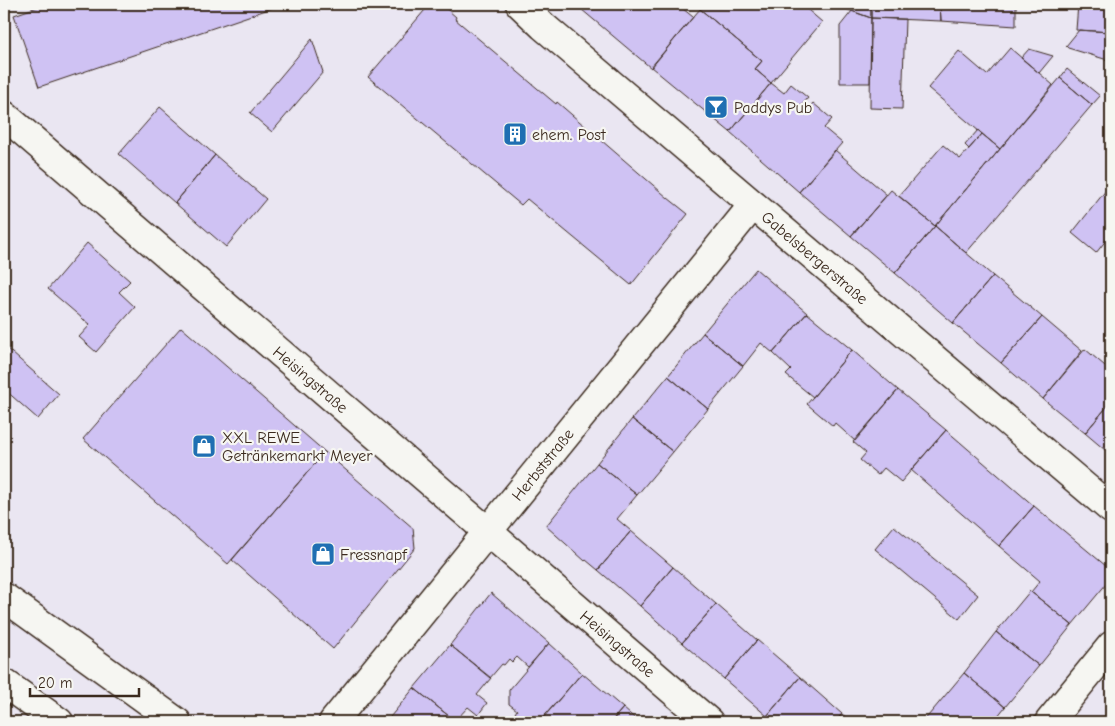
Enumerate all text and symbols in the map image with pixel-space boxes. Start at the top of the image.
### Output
bar icon: Paddys Pub [703,94,729,120]
place label: Paddys Pub [734,99,812,117]
building icon: ehem. Post [502,121,528,147]
place label: ehem. Post [532,126,606,144]
street label: Gabelsbergerstraße [758,208,871,308]
street label: Heisingstraße [269,343,351,417]
street label: Herbststraße [508,425,578,505]
place label: XXL REWE Getränkemarkt Meyer [222,429,373,465]
shop icon: XXL REWE Getränkemarkt Meyer [191,433,217,459]
shop icon: Fressnapf [310,541,336,567]
place label: Fressnapf [340,546,408,564]
street label: Heisingstraße [576,607,658,681]
scale bar [30,666,139,698]
text: 20 m [38,674,72,692]

